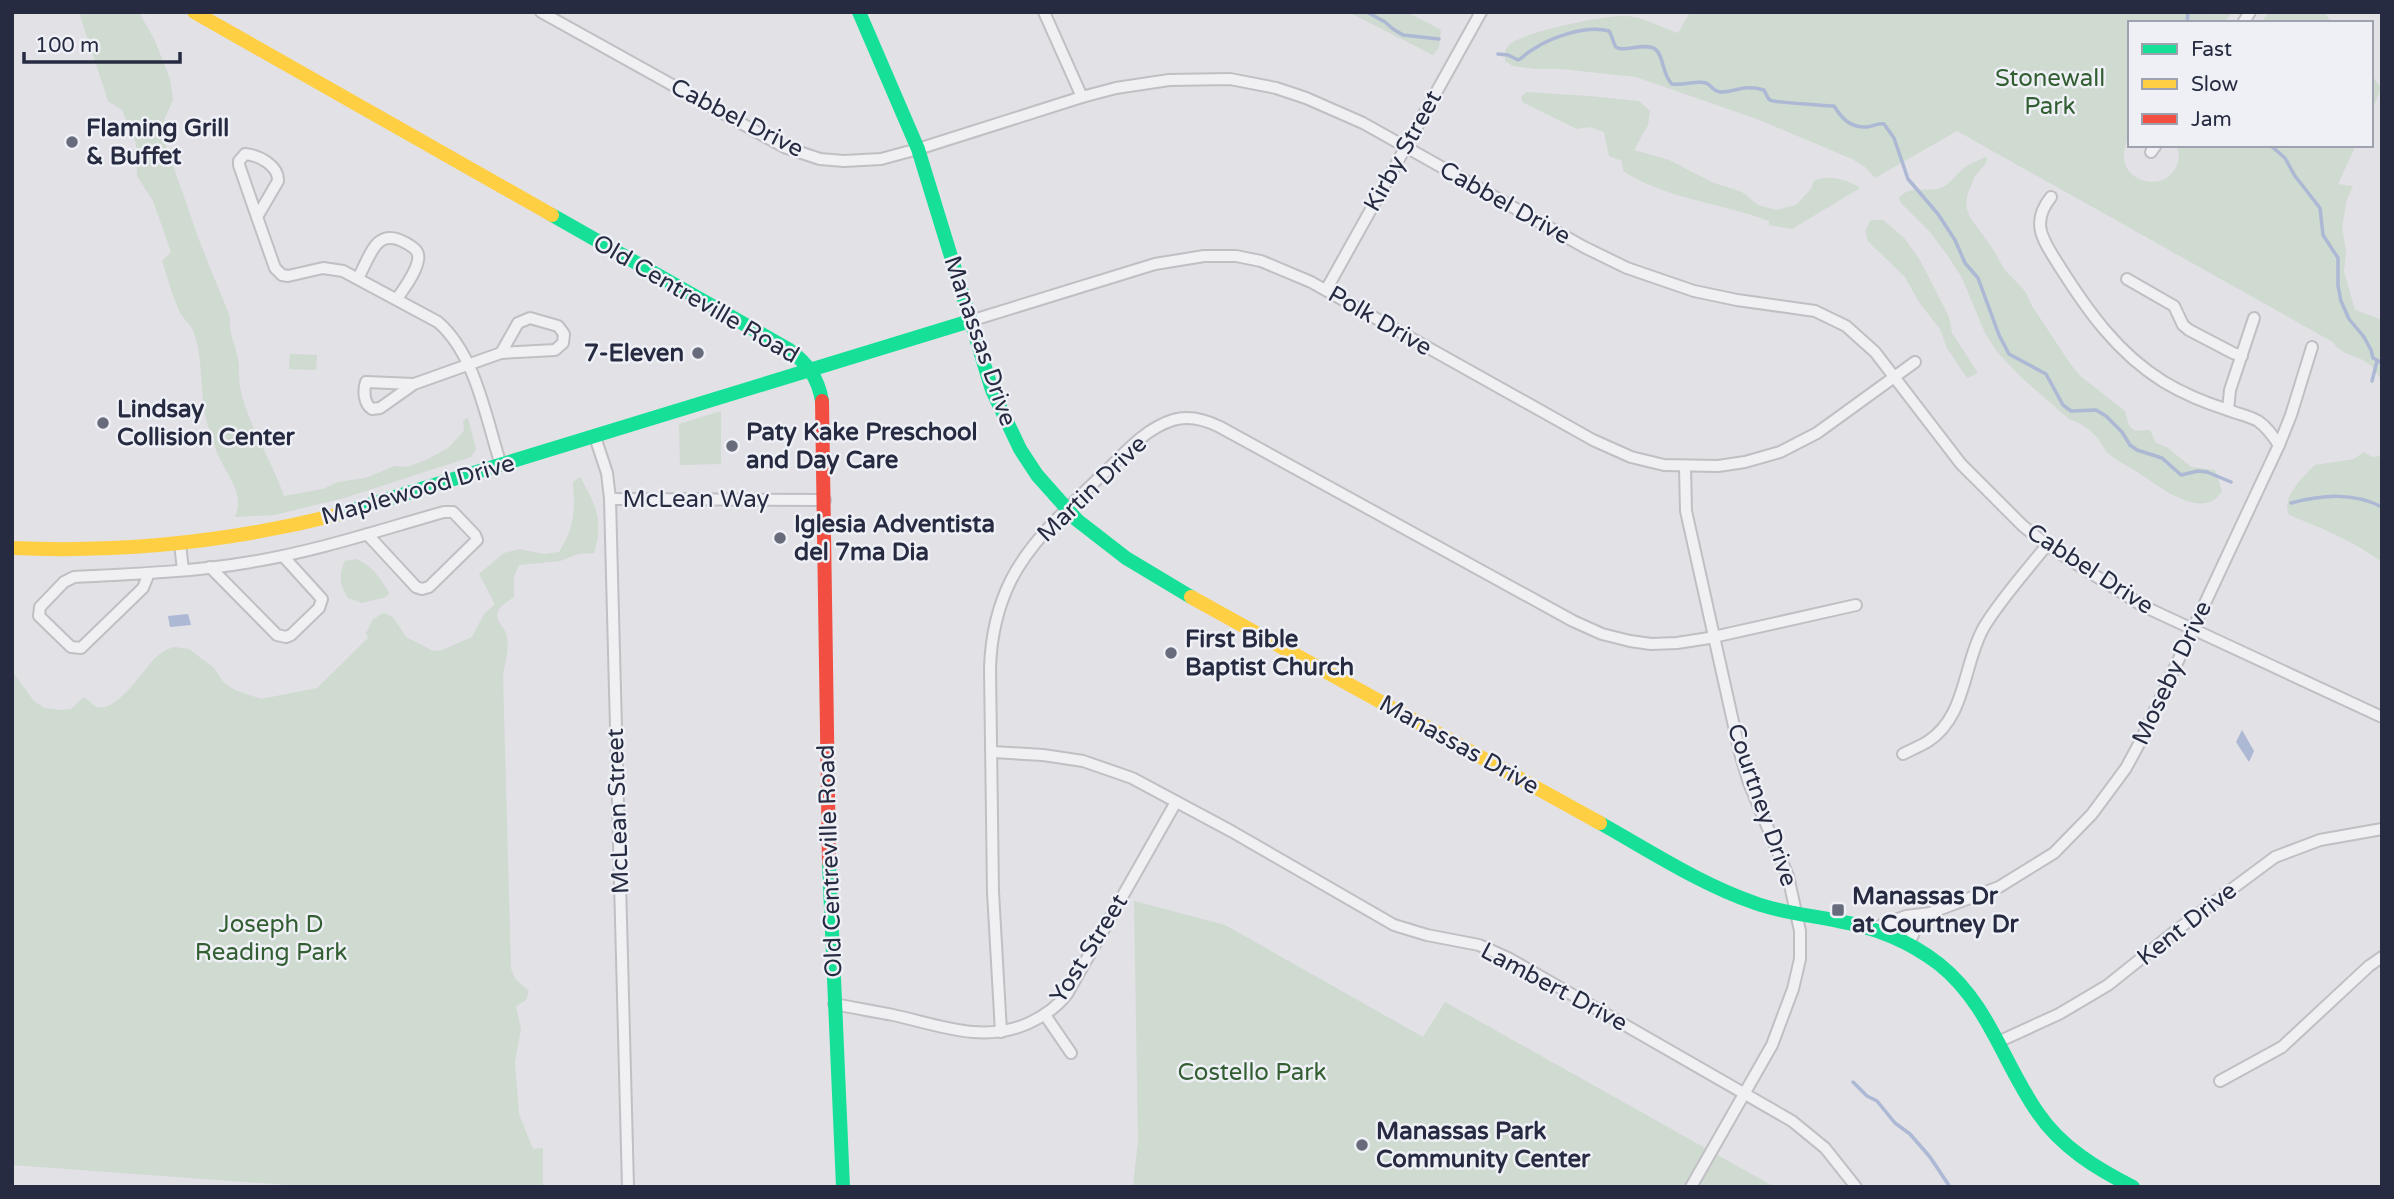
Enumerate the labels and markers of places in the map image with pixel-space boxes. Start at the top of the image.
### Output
place label: Flaming Grill & Buffet [86,114,229,171]
marker: Flaming Grill & Buffet [64,134,80,150]
place label: 7-Eleven [584,339,684,368]
marker: 7-Eleven [690,345,706,361]
place label: Lindsay Collision Center [117,395,296,452]
marker: Lindsay Collision Center [95,415,111,431]
place label: Paty Kake Preschool and Day Care [746,418,978,475]
marker: Paty Kake Preschool and Day Care [724,438,740,454]
place label: Iglesia Adventista del 7ma Dia [794,510,995,567]
marker: Iglesia Adventista del 7ma Dia [772,530,788,546]
place label: First Bible Baptist Church [1185,625,1354,682]
marker: First Bible Baptist Church [1163,645,1179,661]
place label: Manassas Dr at Courtney Dr [1852,882,2019,939]
marker: Manassas Dr at Courtney Dr [1830,902,1846,918]
place label: Manassas Park Community Center [1376,1117,1591,1174]
marker: Manassas Park Community Center [1354,1137,1370,1153]

